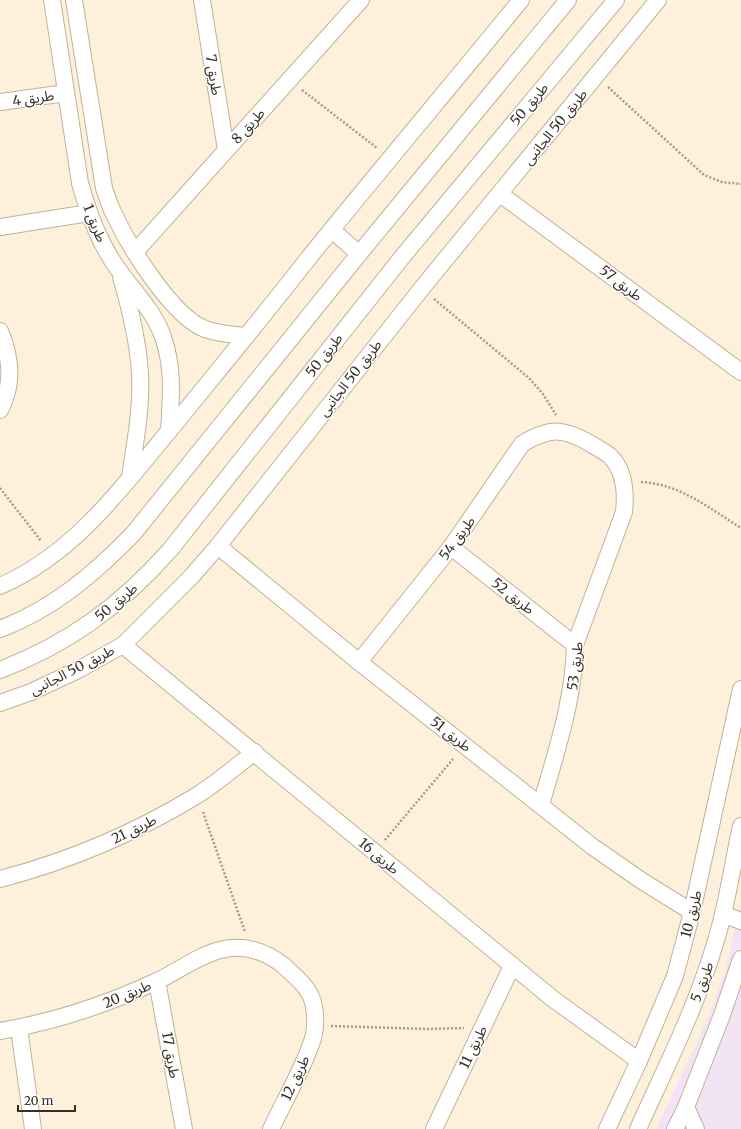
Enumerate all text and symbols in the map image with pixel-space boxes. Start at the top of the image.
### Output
street label: طريق 7 [201,53,226,97]
street label: طريق 50 [506,79,553,130]
street label: طريق 50 الجانبى [519,85,592,169]
street label: طريق 4 [11,86,55,111]
street label: طريق 8 [227,104,269,148]
street label: طريق 1 [78,201,111,245]
street label: طريق 57 [595,261,646,306]
street label: طريق 50 [301,330,347,381]
street label: طريق 50 الجانبى [314,336,386,421]
street label: طريق 54 [435,512,480,564]
street label: طريق 52 [487,574,538,619]
street label: طريق 50 [91,579,142,626]
street label: طريق 50 الجانبى [27,641,118,700]
street label: طريق 53 [563,641,588,692]
street label: طريق 51 [426,712,475,756]
street label: طريق 21 [109,810,160,848]
street label: طريق 16 [354,834,403,879]
street label: طريق 10 [676,888,707,940]
street label: طريق 5 [686,959,719,1005]
street label: طريق 20 [100,976,154,1013]
street label: طريق 11 [455,1023,492,1072]
street label: طريق 17 [157,1030,184,1080]
street label: طريق 12 [277,1052,314,1104]
scale bar [18,1087,75,1113]
text: 20 m [24,1093,53,1108]

